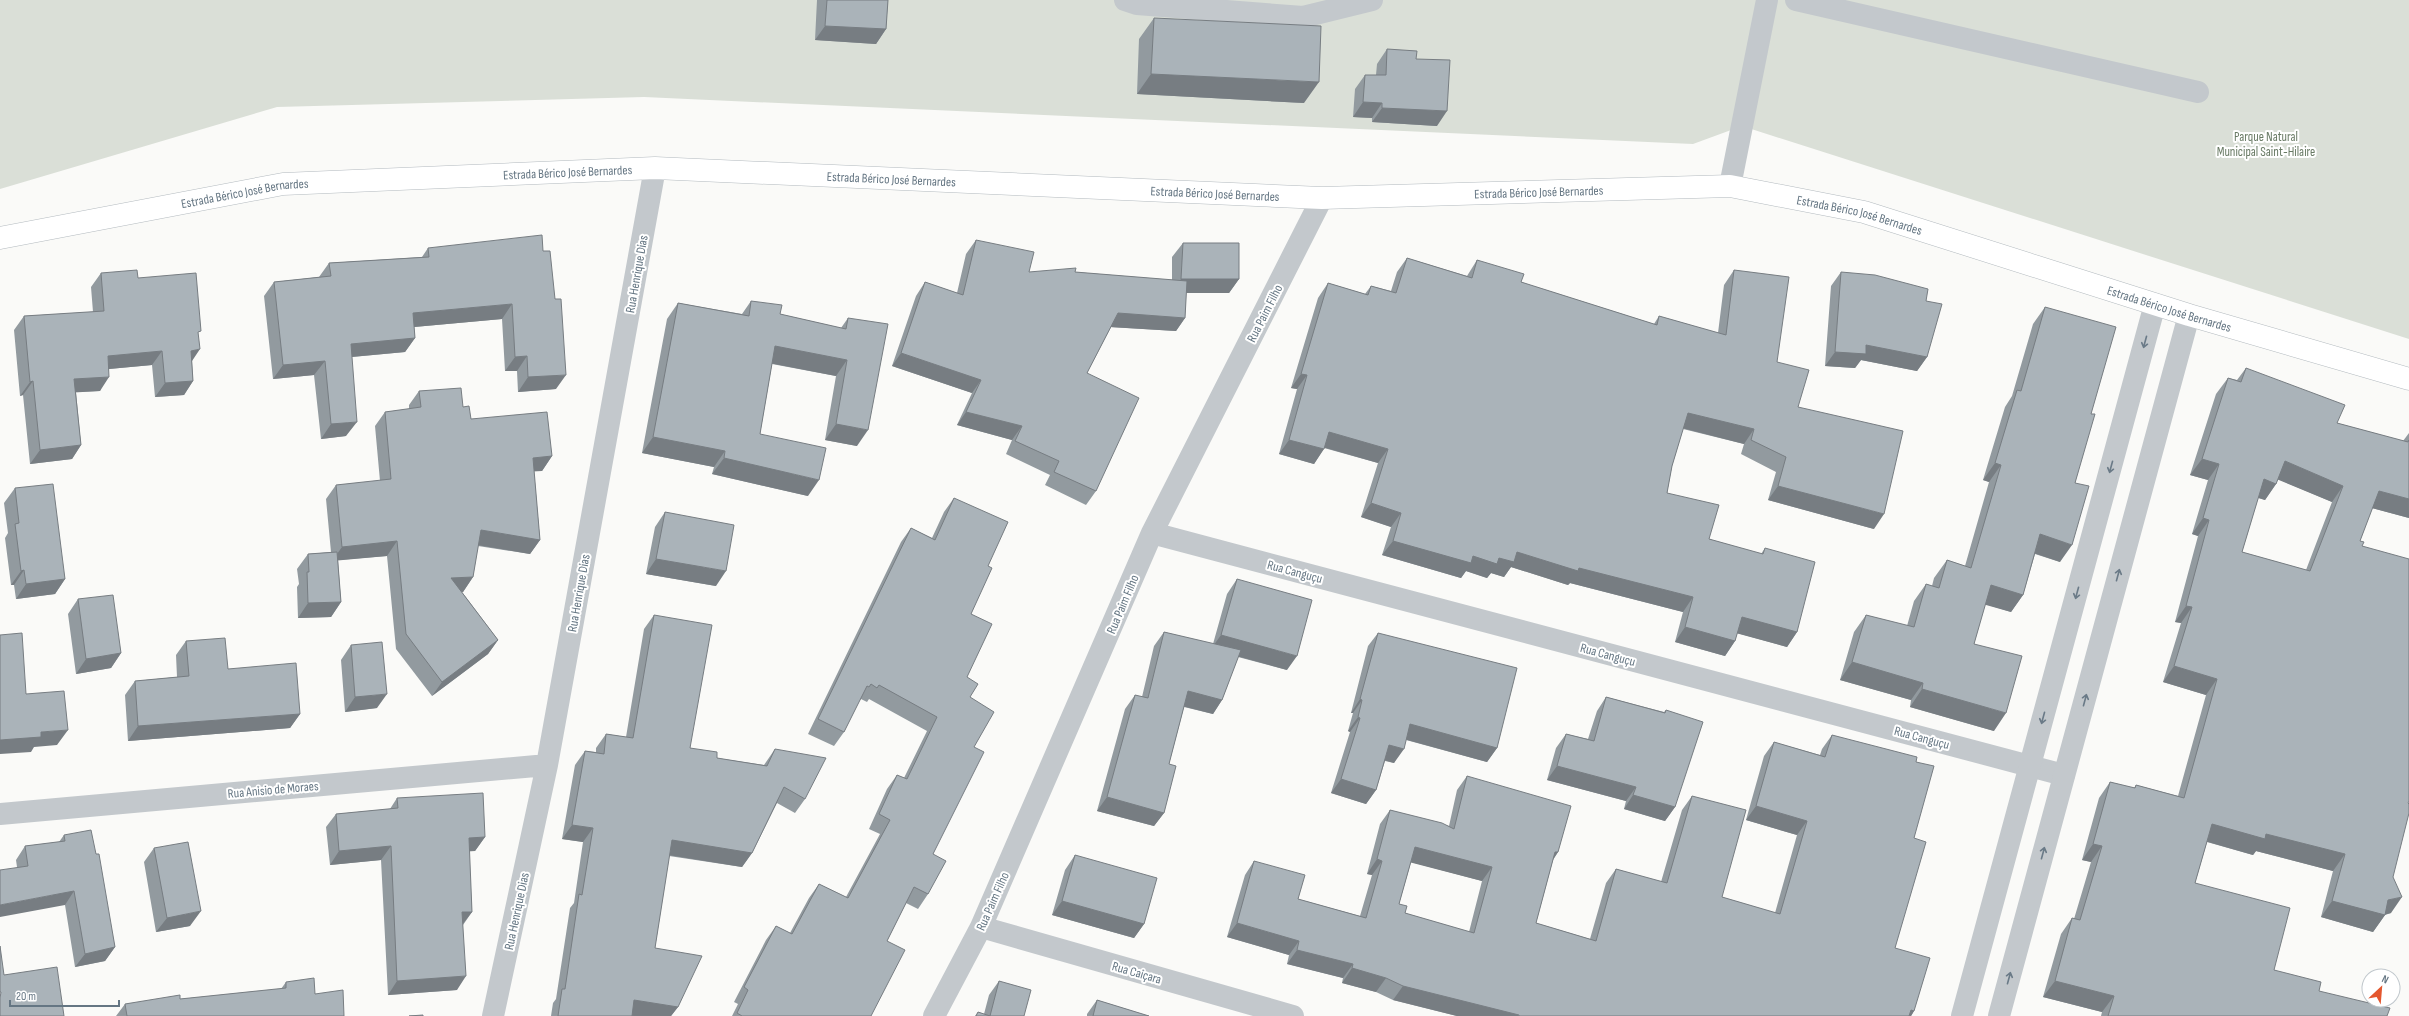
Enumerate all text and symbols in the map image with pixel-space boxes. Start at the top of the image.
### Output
park label: Parque Natural Municipal Saint-Hilaire [2217,129,2315,160]
street label: Estrada Bérico José Bernardes [503,162,633,184]
street label: Estrada Bérico José Bernardes [826,169,956,191]
street label: Estrada Bérico José Bernardes [180,176,309,212]
street label: Estrada Bérico José Bernardes [1150,183,1280,205]
street label: Estrada Bérico José Bernardes [1474,183,1604,203]
street label: Estrada Bérico José Bernardes [1795,192,1924,239]
street label: Rua Henrique Dias [622,234,652,314]
street label: Rua Paim Filho [1244,282,1286,345]
street label: Estrada Bérico José Bernardes [2105,283,2233,336]
one-way arrow [2141,335,2148,348]
one-way arrow [2107,460,2114,473]
street label: Rua Henrique Dias [564,553,594,633]
street label: Rua Canguçu [1265,557,1324,587]
one-way arrow [2115,569,2123,582]
street label: Rua Paim Filho [1103,572,1143,636]
one-way arrow [2073,586,2080,599]
street label: Rua Canguçu [1578,640,1637,670]
one-way arrow [2081,694,2089,707]
one-way arrow [2039,711,2046,724]
street label: Rua Canguçu [1892,723,1951,753]
street label: Rua Anisio de Moraes [227,778,319,802]
one-way arrow [2040,847,2047,860]
street label: Rua Paim Filho [973,870,1013,933]
street label: Rua Henrique Dias [501,871,533,951]
street label: Rua Caiçara [1110,958,1163,988]
north arrow [2361,968,2401,1008]
one-way arrow [2006,972,2014,985]
text: N [2380,972,2391,987]
scale bar [10,982,119,1008]
text: 20 m [16,989,36,1004]

